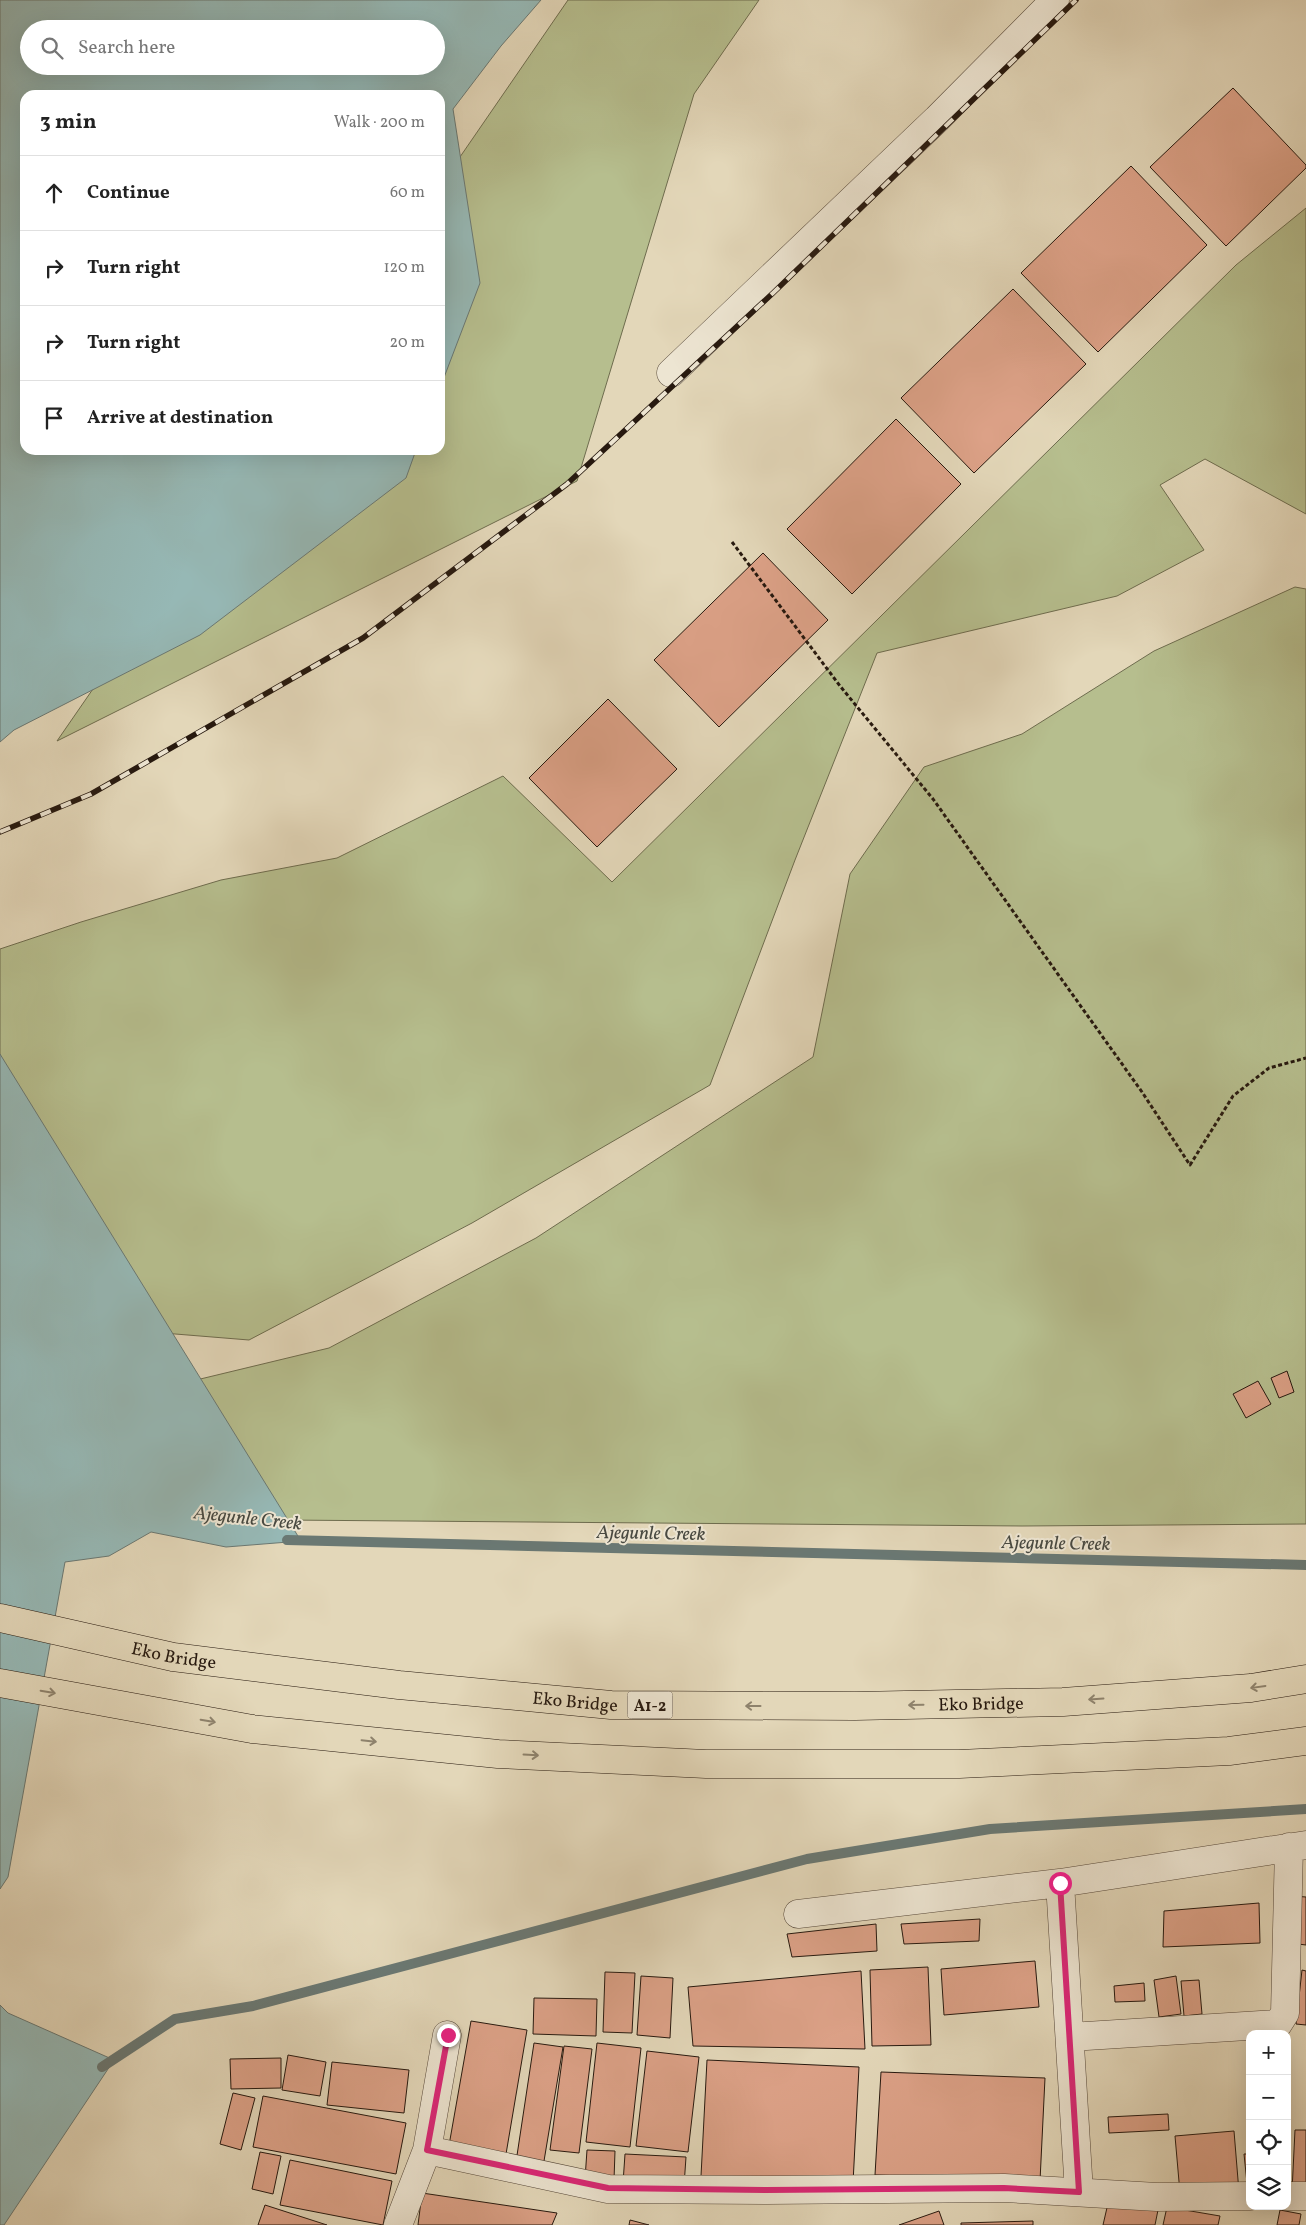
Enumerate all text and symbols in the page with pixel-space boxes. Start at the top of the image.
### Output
search box [20,20,445,75]
icon: search [38,34,66,62]
text: Search here [78,35,175,61]
text: 3 min [40,108,96,137]
text: Walk · 200 m [334,112,425,134]
icon: ahead [40,179,68,207]
text: Continue [87,180,170,206]
text: 60 m [390,182,425,204]
icon: right [40,254,68,282]
text: Turn right [87,255,180,281]
text: 120 m [383,257,425,279]
icon: right [40,329,68,357]
text: Turn right [87,330,180,356]
text: 20 m [390,332,425,354]
icon: arrive [40,404,68,432]
text: Arrive at destination [87,405,273,431]
water label: Ajegunle Creek [191,1500,303,1538]
water label: Ajegunle Creek [595,1520,706,1548]
water label: Ajegunle Creek [1000,1530,1111,1558]
street label: Eko Bridge [129,1637,218,1676]
one-way arrow [1250,1682,1266,1692]
one-way arrow [39,1687,55,1697]
street label: Eko Bridge [531,1687,618,1719]
road number: A1-2 [628,1692,672,1718]
street label: Eko Bridge [938,1692,1024,1718]
one-way arrow [1088,1694,1104,1704]
one-way arrow [908,1700,924,1710]
one-way arrow [746,1701,762,1711]
one-way arrow [199,1716,215,1726]
one-way arrow [361,1736,377,1746]
one-way arrow [522,1751,538,1760]
route start [1049,1872,1072,1895]
route end [437,2024,460,2047]
map controls [1246,2030,1291,2210]
button: + [1246,2030,1291,2075]
button: − [1246,2075,1291,2120]
button: locate [1246,2120,1291,2165]
button: layers [1246,2165,1291,2210]

